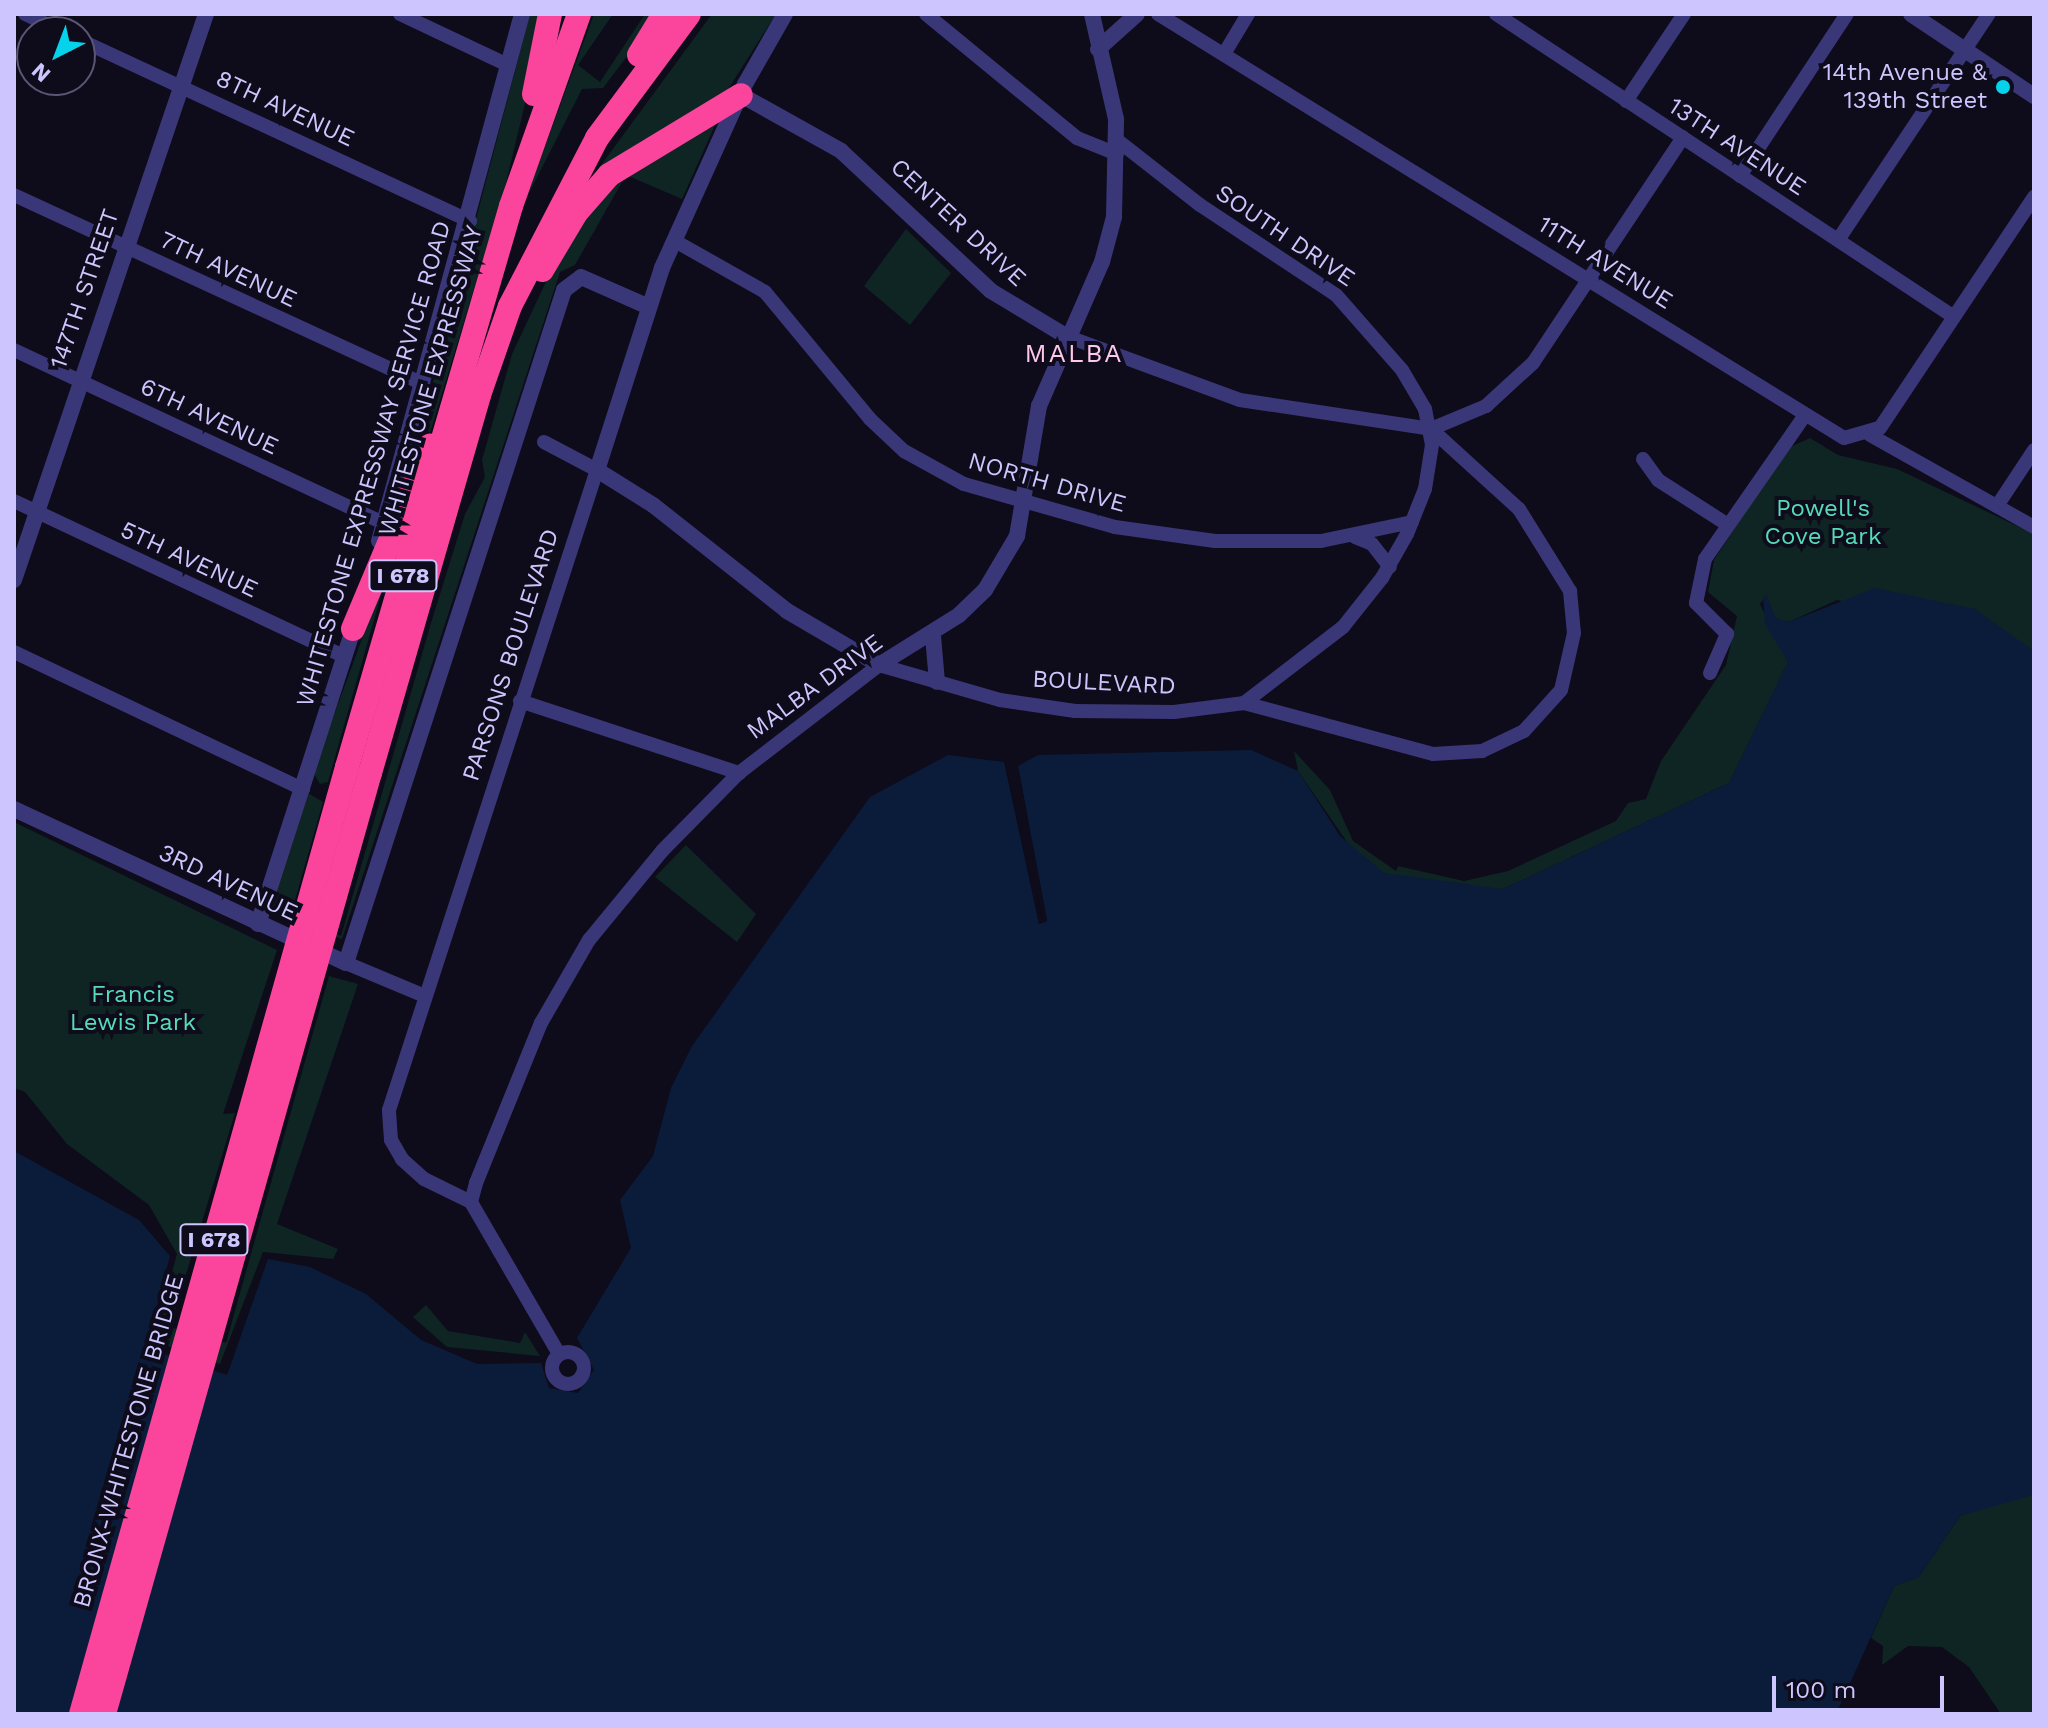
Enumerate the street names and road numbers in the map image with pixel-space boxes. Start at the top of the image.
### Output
street label: 8TH AVENUE [211,64,359,154]
street label: 13TH AVENUE [1663,92,1811,202]
street label: CENTER DRIVE [884,153,1032,293]
street label: SOUTH DRIVE [1210,179,1360,293]
street label: 147TH STREET [44,205,126,373]
street label: 11TH AVENUE [1532,210,1678,316]
street label: WHITESTONE EXPRESSWAY SERVICE ROAD [291,217,457,711]
street label: WHITESTONE EXPRESSWAY [373,222,489,540]
street label: 7TH AVENUE [154,225,302,315]
street label: 6TH AVENUE [135,372,283,462]
street label: NORTH DRIVE [965,447,1129,519]
street label: 5TH AVENUE [115,515,263,605]
street label: PARSONS BOULEVARD [457,525,565,785]
road number: I 678 [367,558,439,594]
street label: MALBA DRIVE [741,628,889,746]
street label: BOULEVARD [1032,665,1176,701]
street label: 3RD AVENUE [154,838,302,928]
road number: I 678 [178,1222,250,1258]
street label: BRONX-WHITESTONE BRIDGE [68,1271,190,1611]

